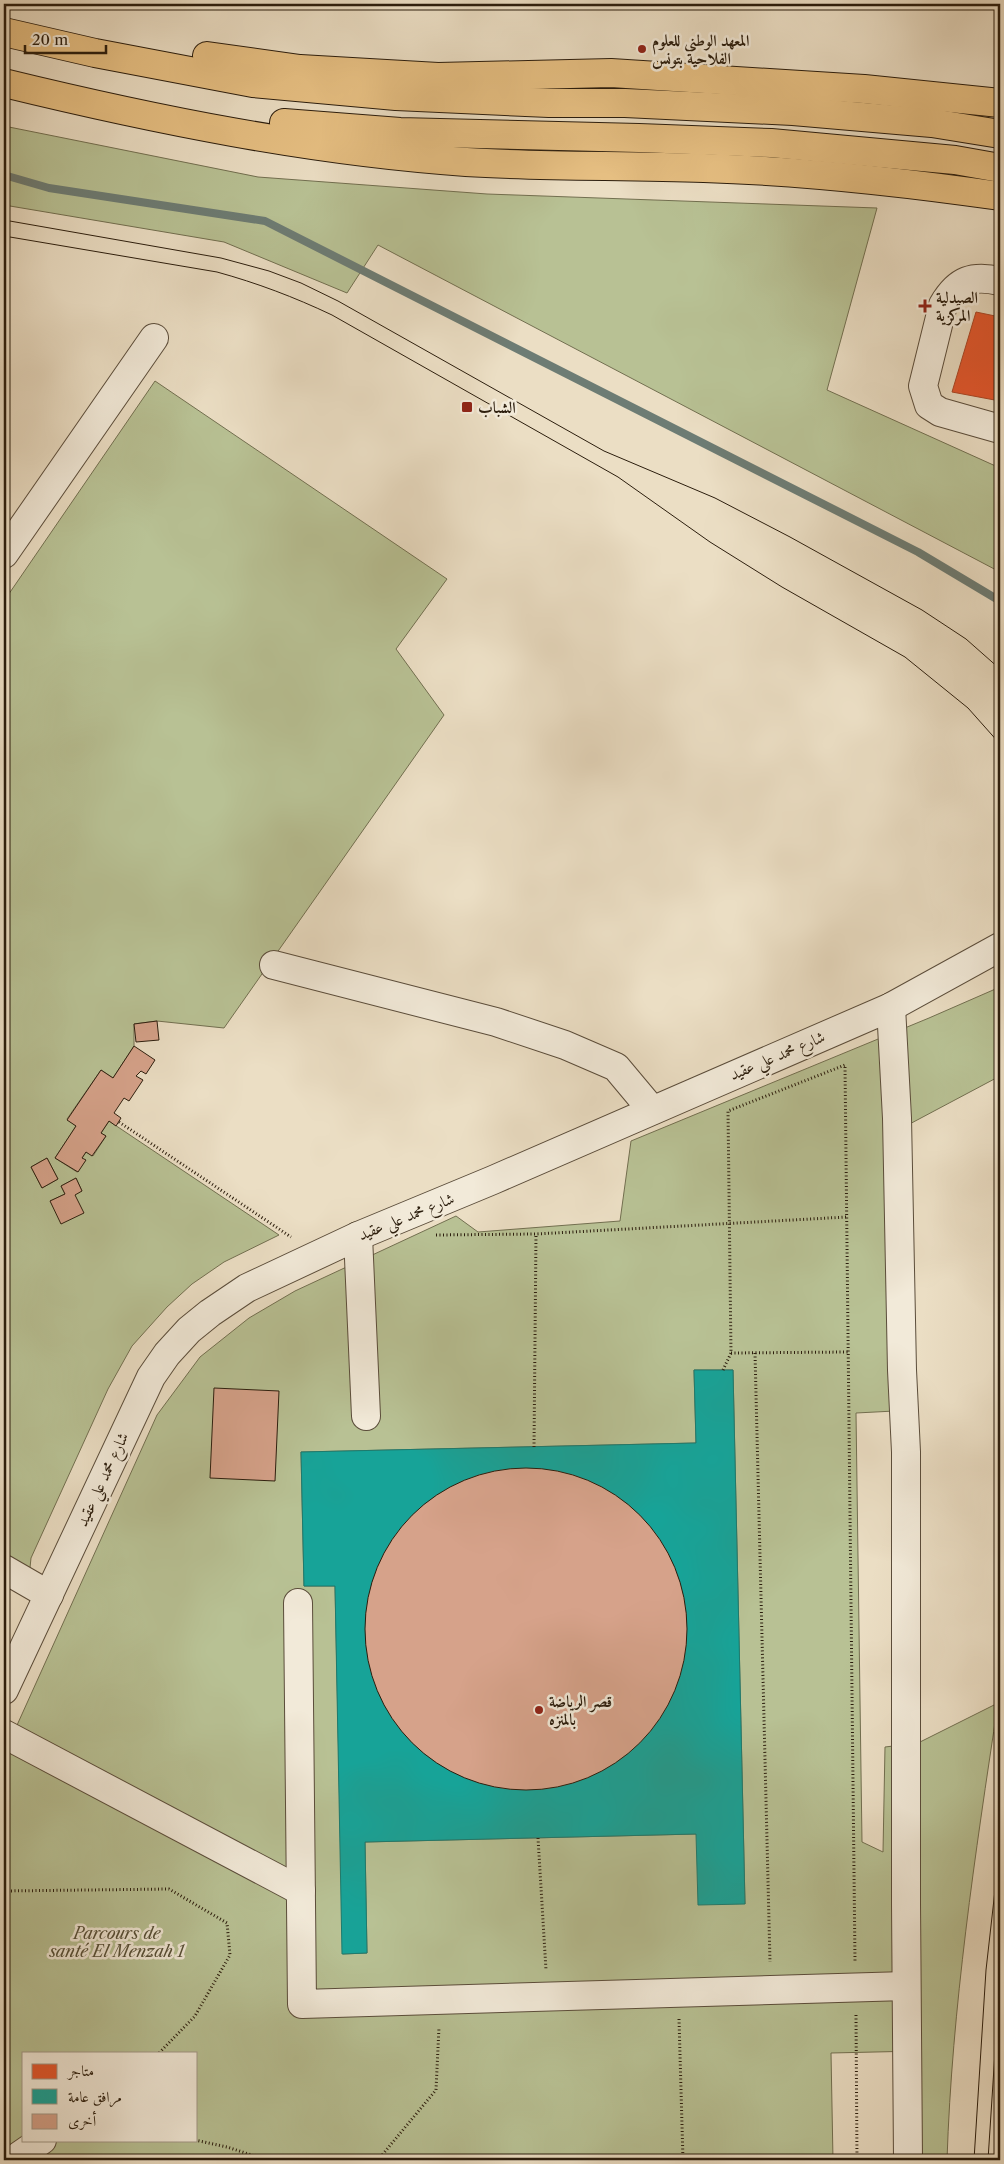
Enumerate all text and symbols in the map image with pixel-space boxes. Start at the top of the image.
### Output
scale bar [25,22,106,54]
text: 20 m [32,30,68,49]
place label: المعهد الوطني للعلوم الفلاحية بتونس [652,30,750,70]
marker: المعهد الوطني للعلوم الفلاحية بتونس [636,43,648,55]
place label: الصيدلية المركزية [936,287,978,326]
marker: الصيدلية المركزية [918,299,932,313]
place label: الشباب [478,397,516,418]
marker: الشباب [460,400,474,414]
street label: شارع محمد علي عقيد [726,1026,830,1090]
street label: شارع محمد علي عقيد [355,1188,459,1250]
street label: شارع محمد علي عقيد [71,1429,138,1532]
place label: قصر الرياضة بالمنزه [549,1691,612,1729]
marker: قصر الرياضة بالمنزه [533,1704,545,1716]
park label: Parcours de santé El Menzah 1 [49,1923,185,1961]
legend [22,2052,198,2142]
text: متاجر [66,2061,94,2080]
text: مرافق عامة [68,2087,122,2108]
text: أخرى [68,2110,97,2130]

